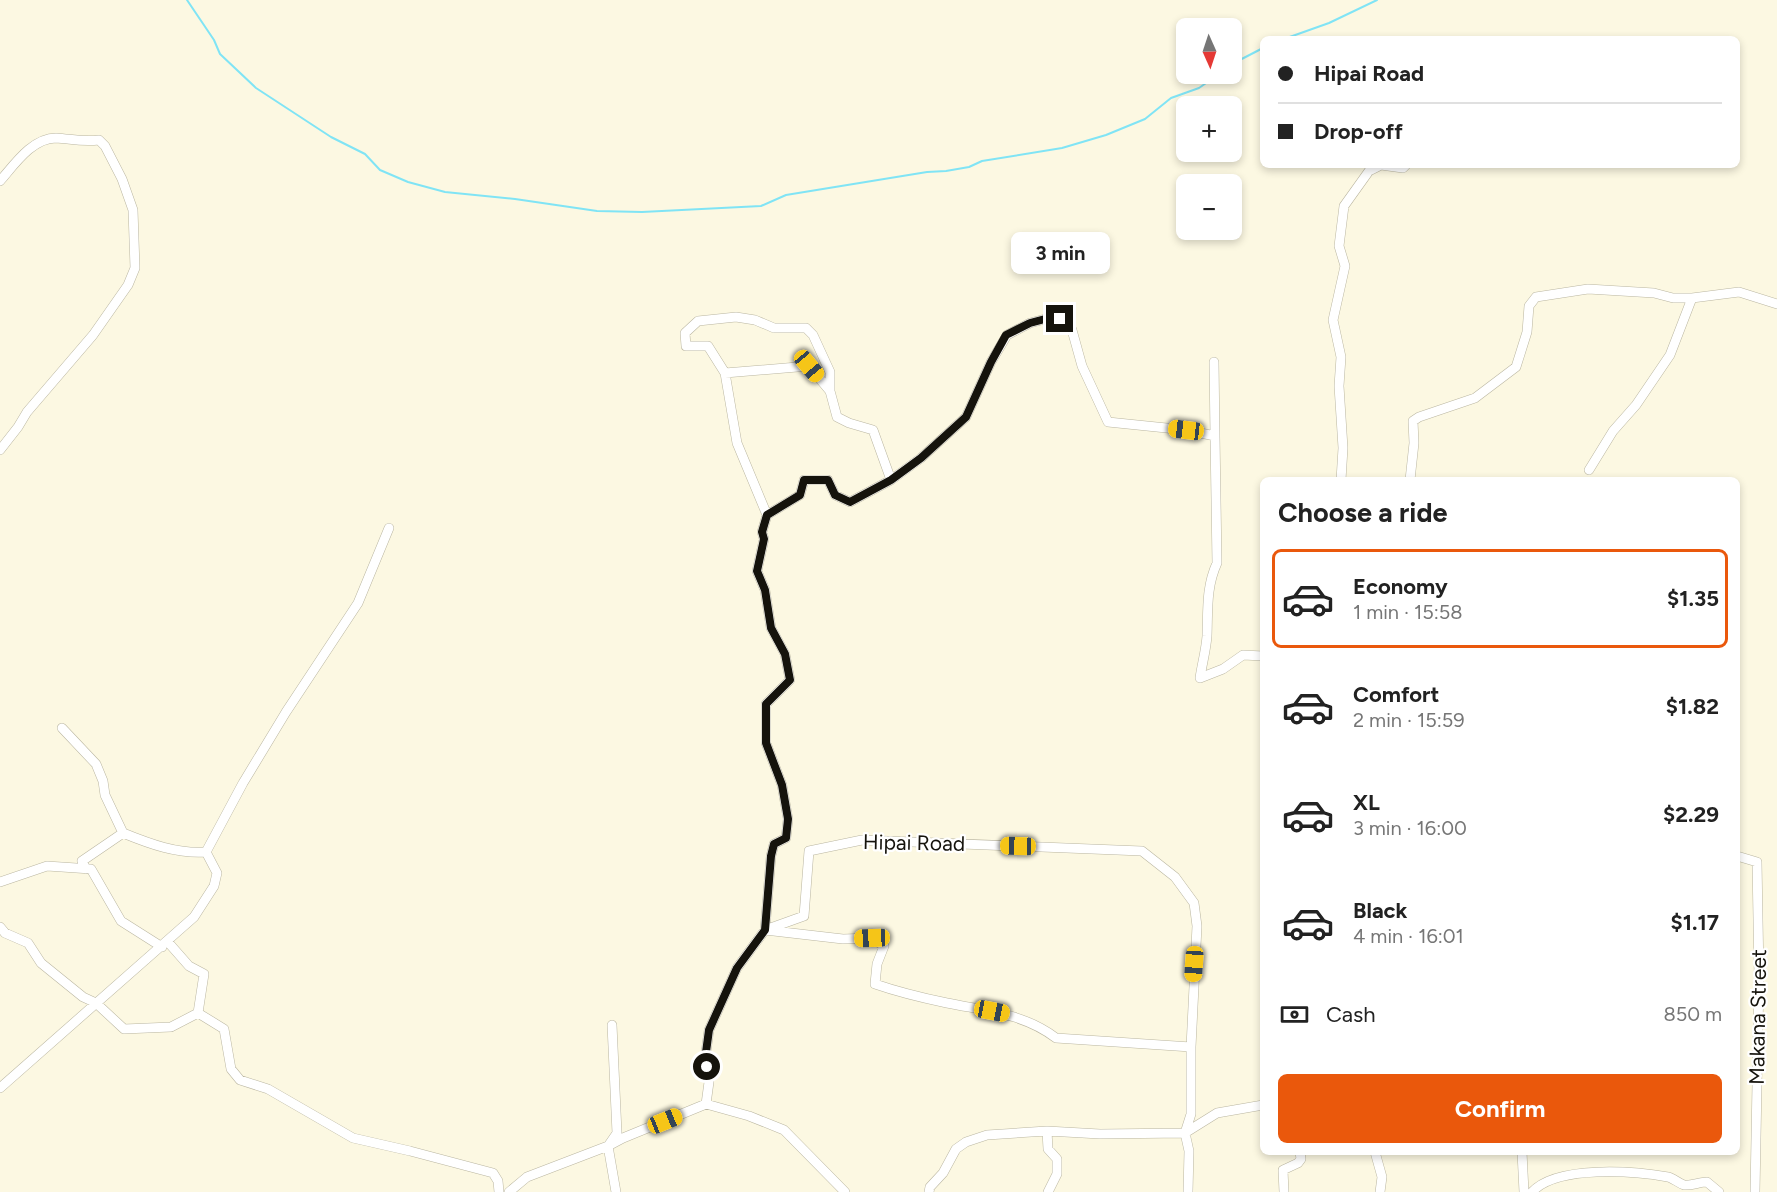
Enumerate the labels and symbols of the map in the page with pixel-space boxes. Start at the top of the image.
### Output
north arrow [1176,18,1242,84]
callout: 3 min [1010,232,1110,274]
route end [1046,305,1073,332]
car [791,346,827,386]
car [1167,419,1205,441]
street label: Hipai Road [863,829,965,856]
car [1000,837,1036,855]
car [854,928,890,948]
car [1184,945,1204,983]
street label: Makana Street [1744,949,1771,1085]
car [973,999,1011,1023]
route start [693,1053,720,1080]
car [645,1106,685,1136]

